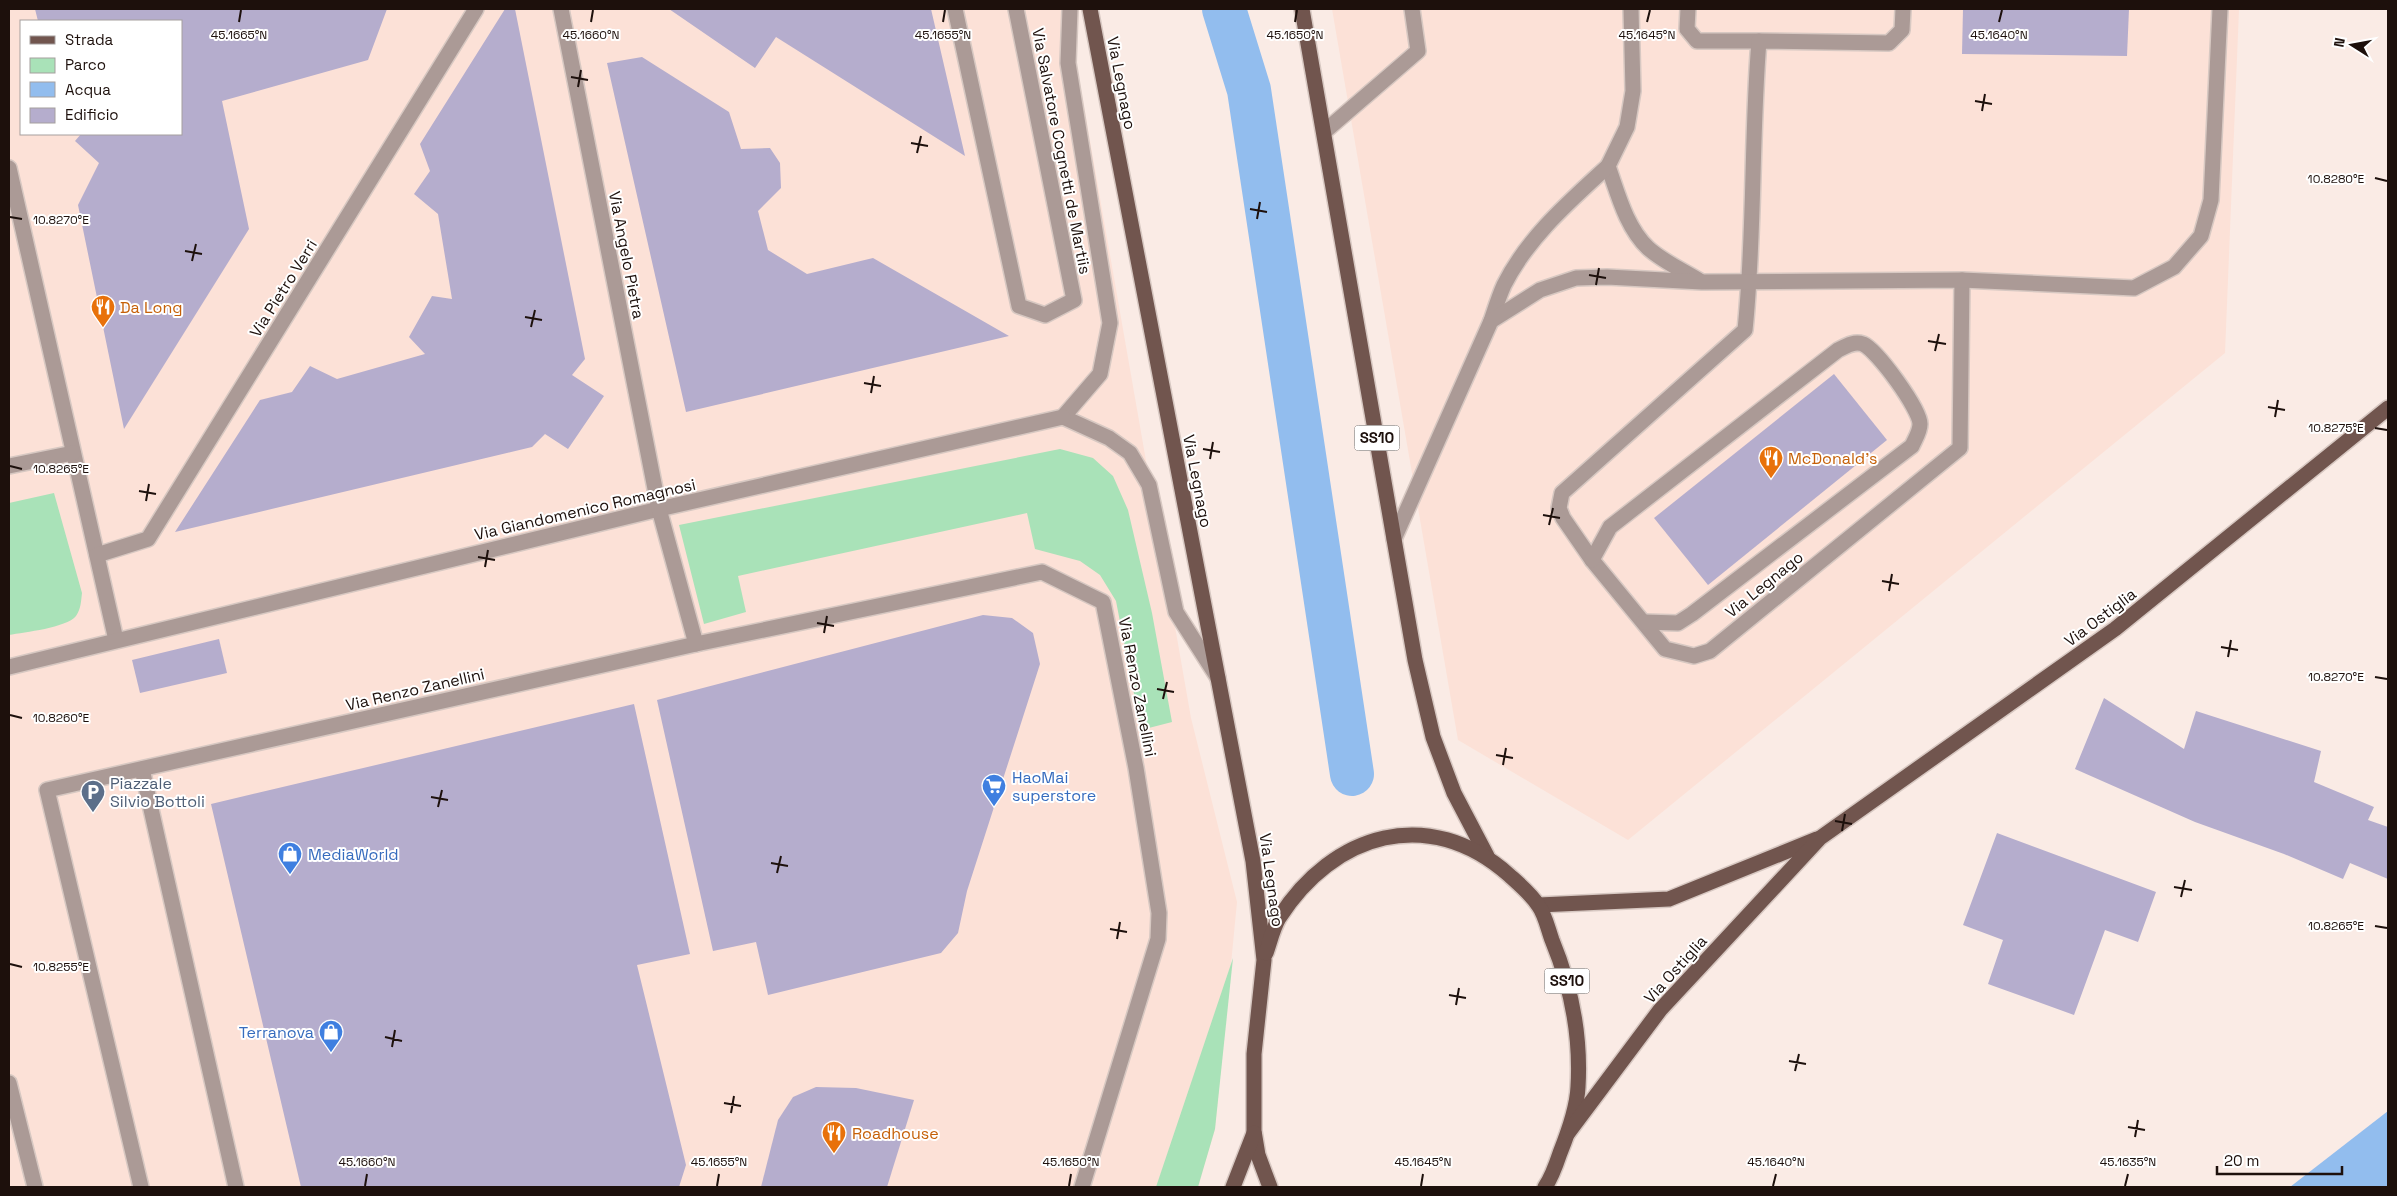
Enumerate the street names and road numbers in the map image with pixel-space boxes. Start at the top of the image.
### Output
street label: Via Salvatore Cognetti de Martiis [1027,26,1096,276]
street label: Via Legnago [1102,35,1141,131]
street label: Via Angelo Pietra [604,190,649,321]
street label: Via Pietro Verri [245,235,322,341]
road number: SS10 [1354,426,1400,450]
street label: Via Legnago [1178,433,1217,529]
street label: Via Giandomenico Romagnosi [472,474,698,545]
street label: Via Legnago [1721,546,1808,622]
street label: Via Ostiglia [2060,584,2140,651]
street label: Via Renzo Zanellini [1114,616,1161,759]
street label: Via Renzo Zanellini [344,663,487,716]
street label: Via Legnago [1255,832,1288,928]
street label: Via Ostiglia [1639,931,1712,1008]
road number: SS10 [1544,968,1590,994]

